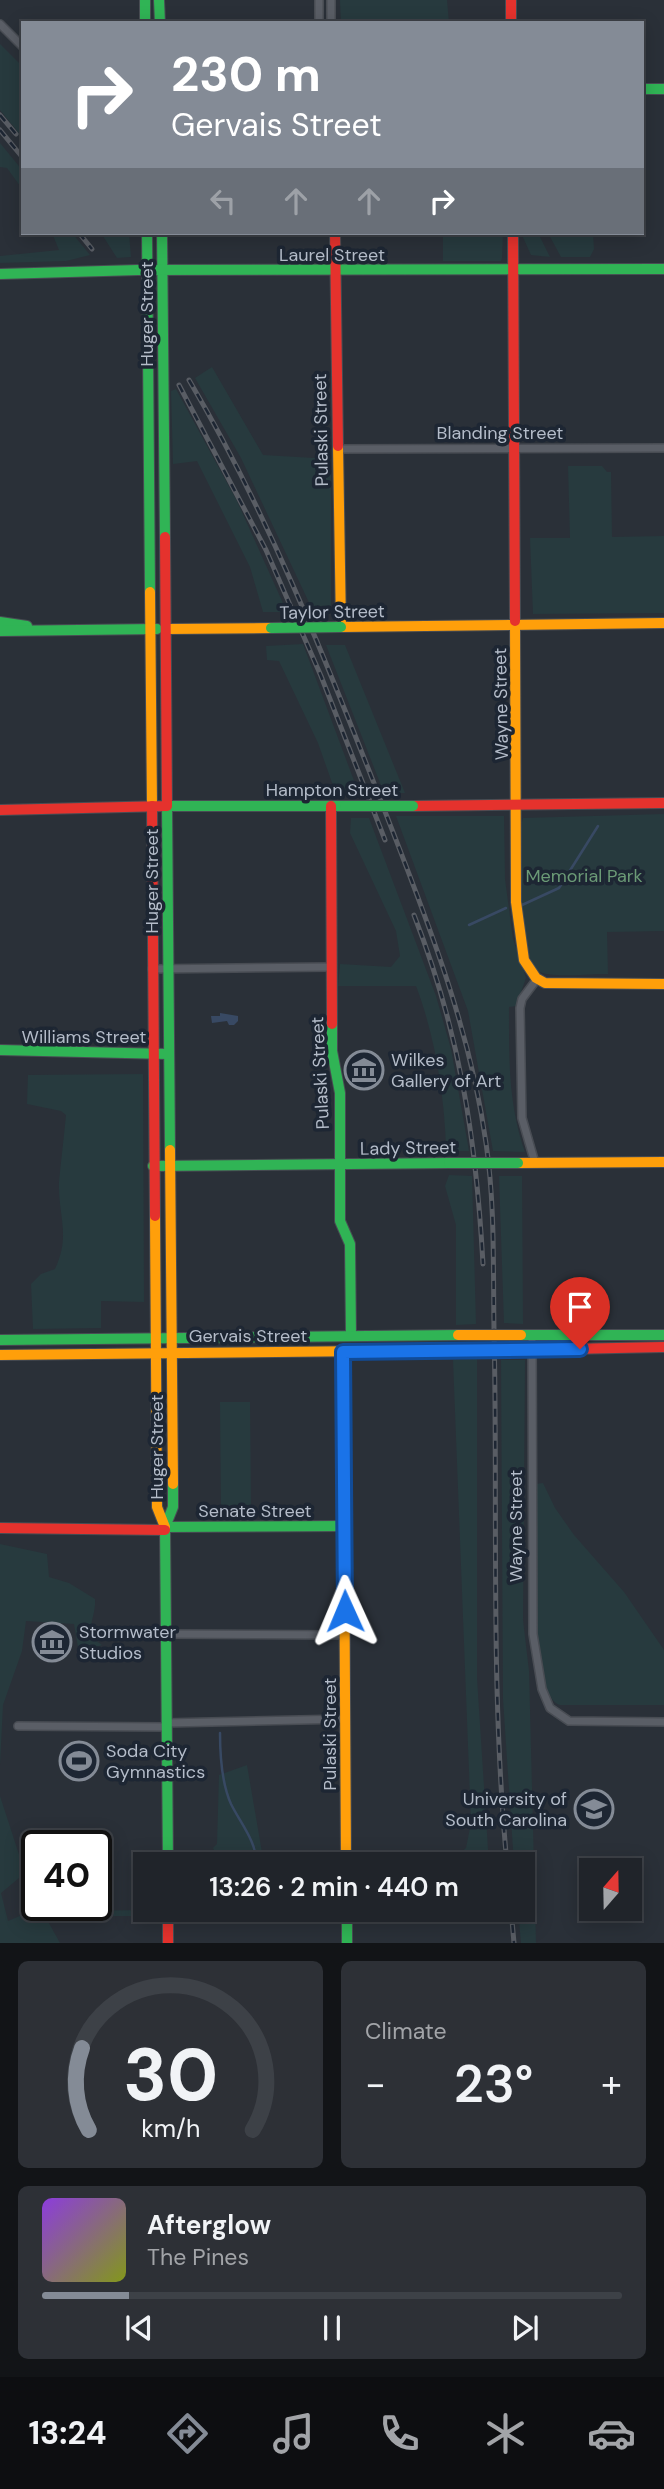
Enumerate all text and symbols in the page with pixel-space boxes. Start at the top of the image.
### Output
text: 230 m [171,42,321,106]
icon: right [56,49,147,140]
text: Gervais Street [171,104,382,146]
icon: left [204,182,242,220]
icon: ahead [277,182,315,220]
icon: ahead [350,182,388,220]
icon: right [423,182,461,220]
street label: Laurel Street [279,243,385,267]
street label: Huger Street [135,262,159,366]
street label: Pulaski Street [308,373,334,487]
street label: Blanding Street [437,421,563,445]
street label: Taylor Street [279,599,385,625]
street label: Wayne Street [488,648,514,760]
street label: Hampton Street [266,778,398,802]
street label: Huger Street [140,829,164,933]
park label: Memorial Park [525,864,643,888]
street label: Pulaski Street [305,1016,335,1130]
street label: Williams Street [22,1025,146,1049]
place label: Wilkes Gallery of Art [391,1048,501,1093]
museum icon: Wilkes Gallery of Art [343,1049,385,1091]
street label: Lady Street [360,1135,456,1161]
pin [550,1277,610,1349]
icon: arrive [561,1288,599,1326]
street label: Gervais Street [189,1324,307,1348]
street label: Huger Street [145,1395,169,1499]
street label: Wayne Street [504,1470,528,1582]
street label: Senate Street [198,1499,312,1523]
position arrow [308,1574,382,1648]
place label: Stormwater Studios [79,1620,177,1665]
museum icon: Stormwater Studios [31,1621,73,1663]
street label: Pulaski Street [318,1678,342,1790]
place label: Soda City Gymnastics [106,1739,205,1784]
sports icon: Soda City Gymnastics [58,1740,100,1782]
place label: University of South Carolina [445,1787,567,1832]
school or university icon: University of South Carolina [573,1788,615,1830]
speed limit sign: 40 [21,1830,112,1921]
north arrow [579,1858,642,1922]
map controls [579,1858,642,1921]
text: 13:26 · 2 min · 440 m [209,1870,459,1904]
text: Climate [365,2016,447,2046]
text: 30 [123,2029,218,2124]
text: 23° [454,2050,533,2118]
text: − [365,2059,386,2109]
text: + [601,2059,622,2109]
text: km/h [141,2112,200,2145]
text: Afterglow [147,2208,271,2242]
text: The Pines [147,2242,249,2272]
icon: previous [120,2309,158,2347]
icon: pause [313,2309,351,2347]
icon: next [506,2309,544,2347]
icon: directions [163,2409,212,2458]
icon: music [269,2409,318,2458]
icon: phone [375,2409,424,2458]
icon: climate [481,2409,530,2458]
icon: car [587,2409,636,2458]
text: 13:24 [28,2412,107,2454]

